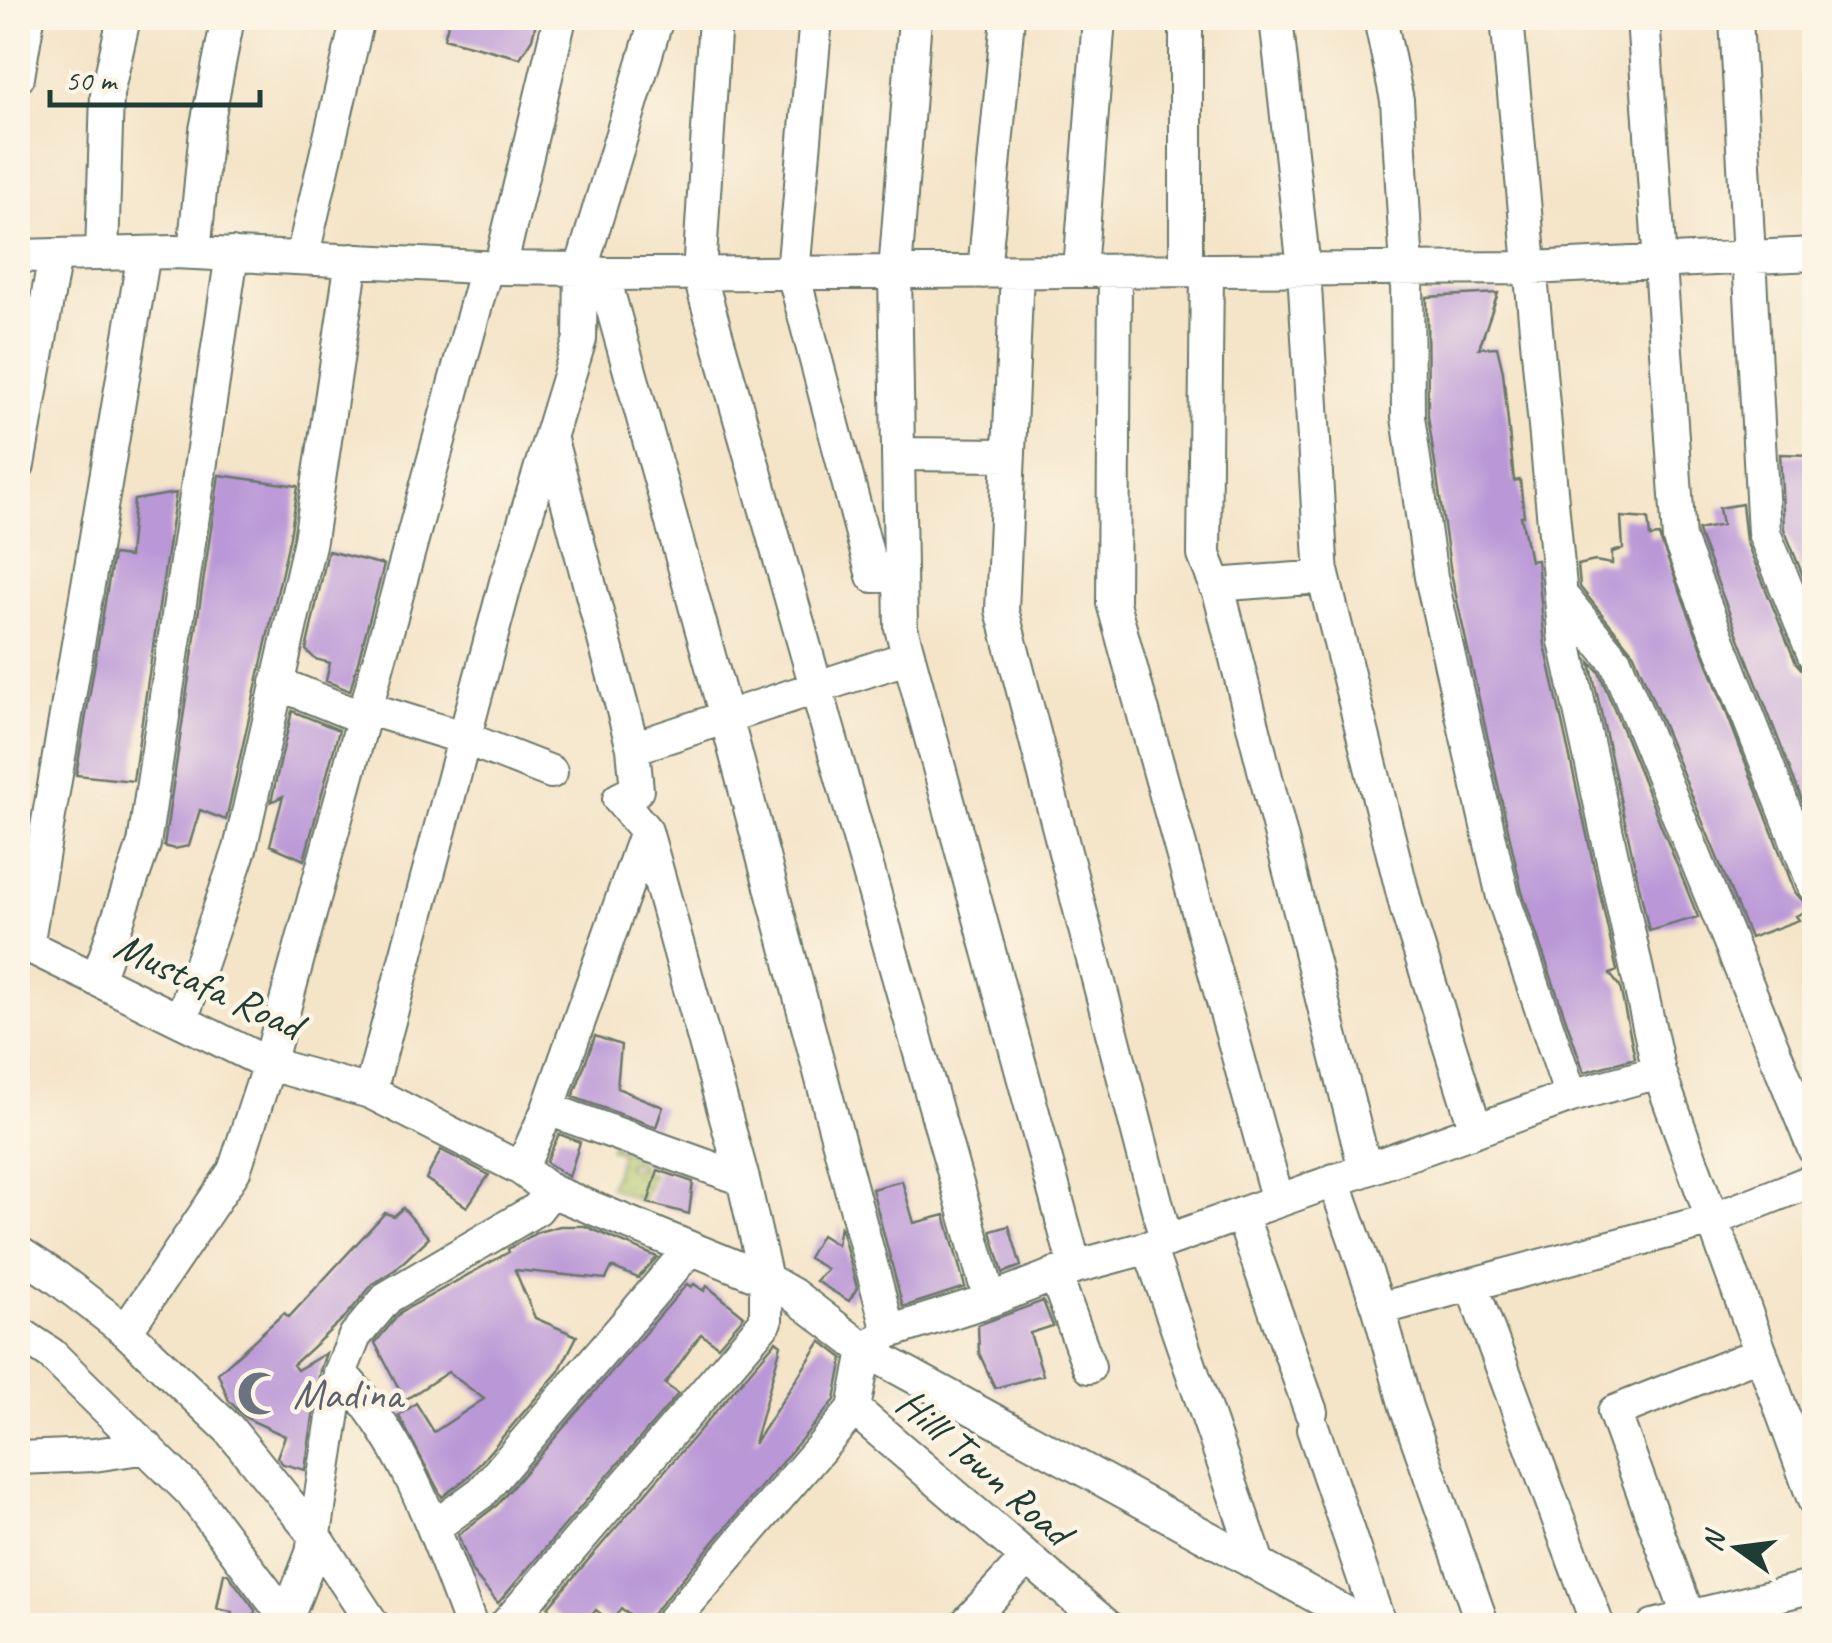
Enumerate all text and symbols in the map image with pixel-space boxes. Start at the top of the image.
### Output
scale bar [50,45,260,107]
text: 50 m [65,61,118,99]
street label: Mustafa Road [106,919,316,1054]
place label: Madina [293,1368,406,1421]
mosque icon: Madina [236,1369,284,1417]
street label: Hilll Town Road [885,1377,1087,1561]
north arrow [1687,1498,1787,1598]
text: N [1694,1525,1733,1555]

